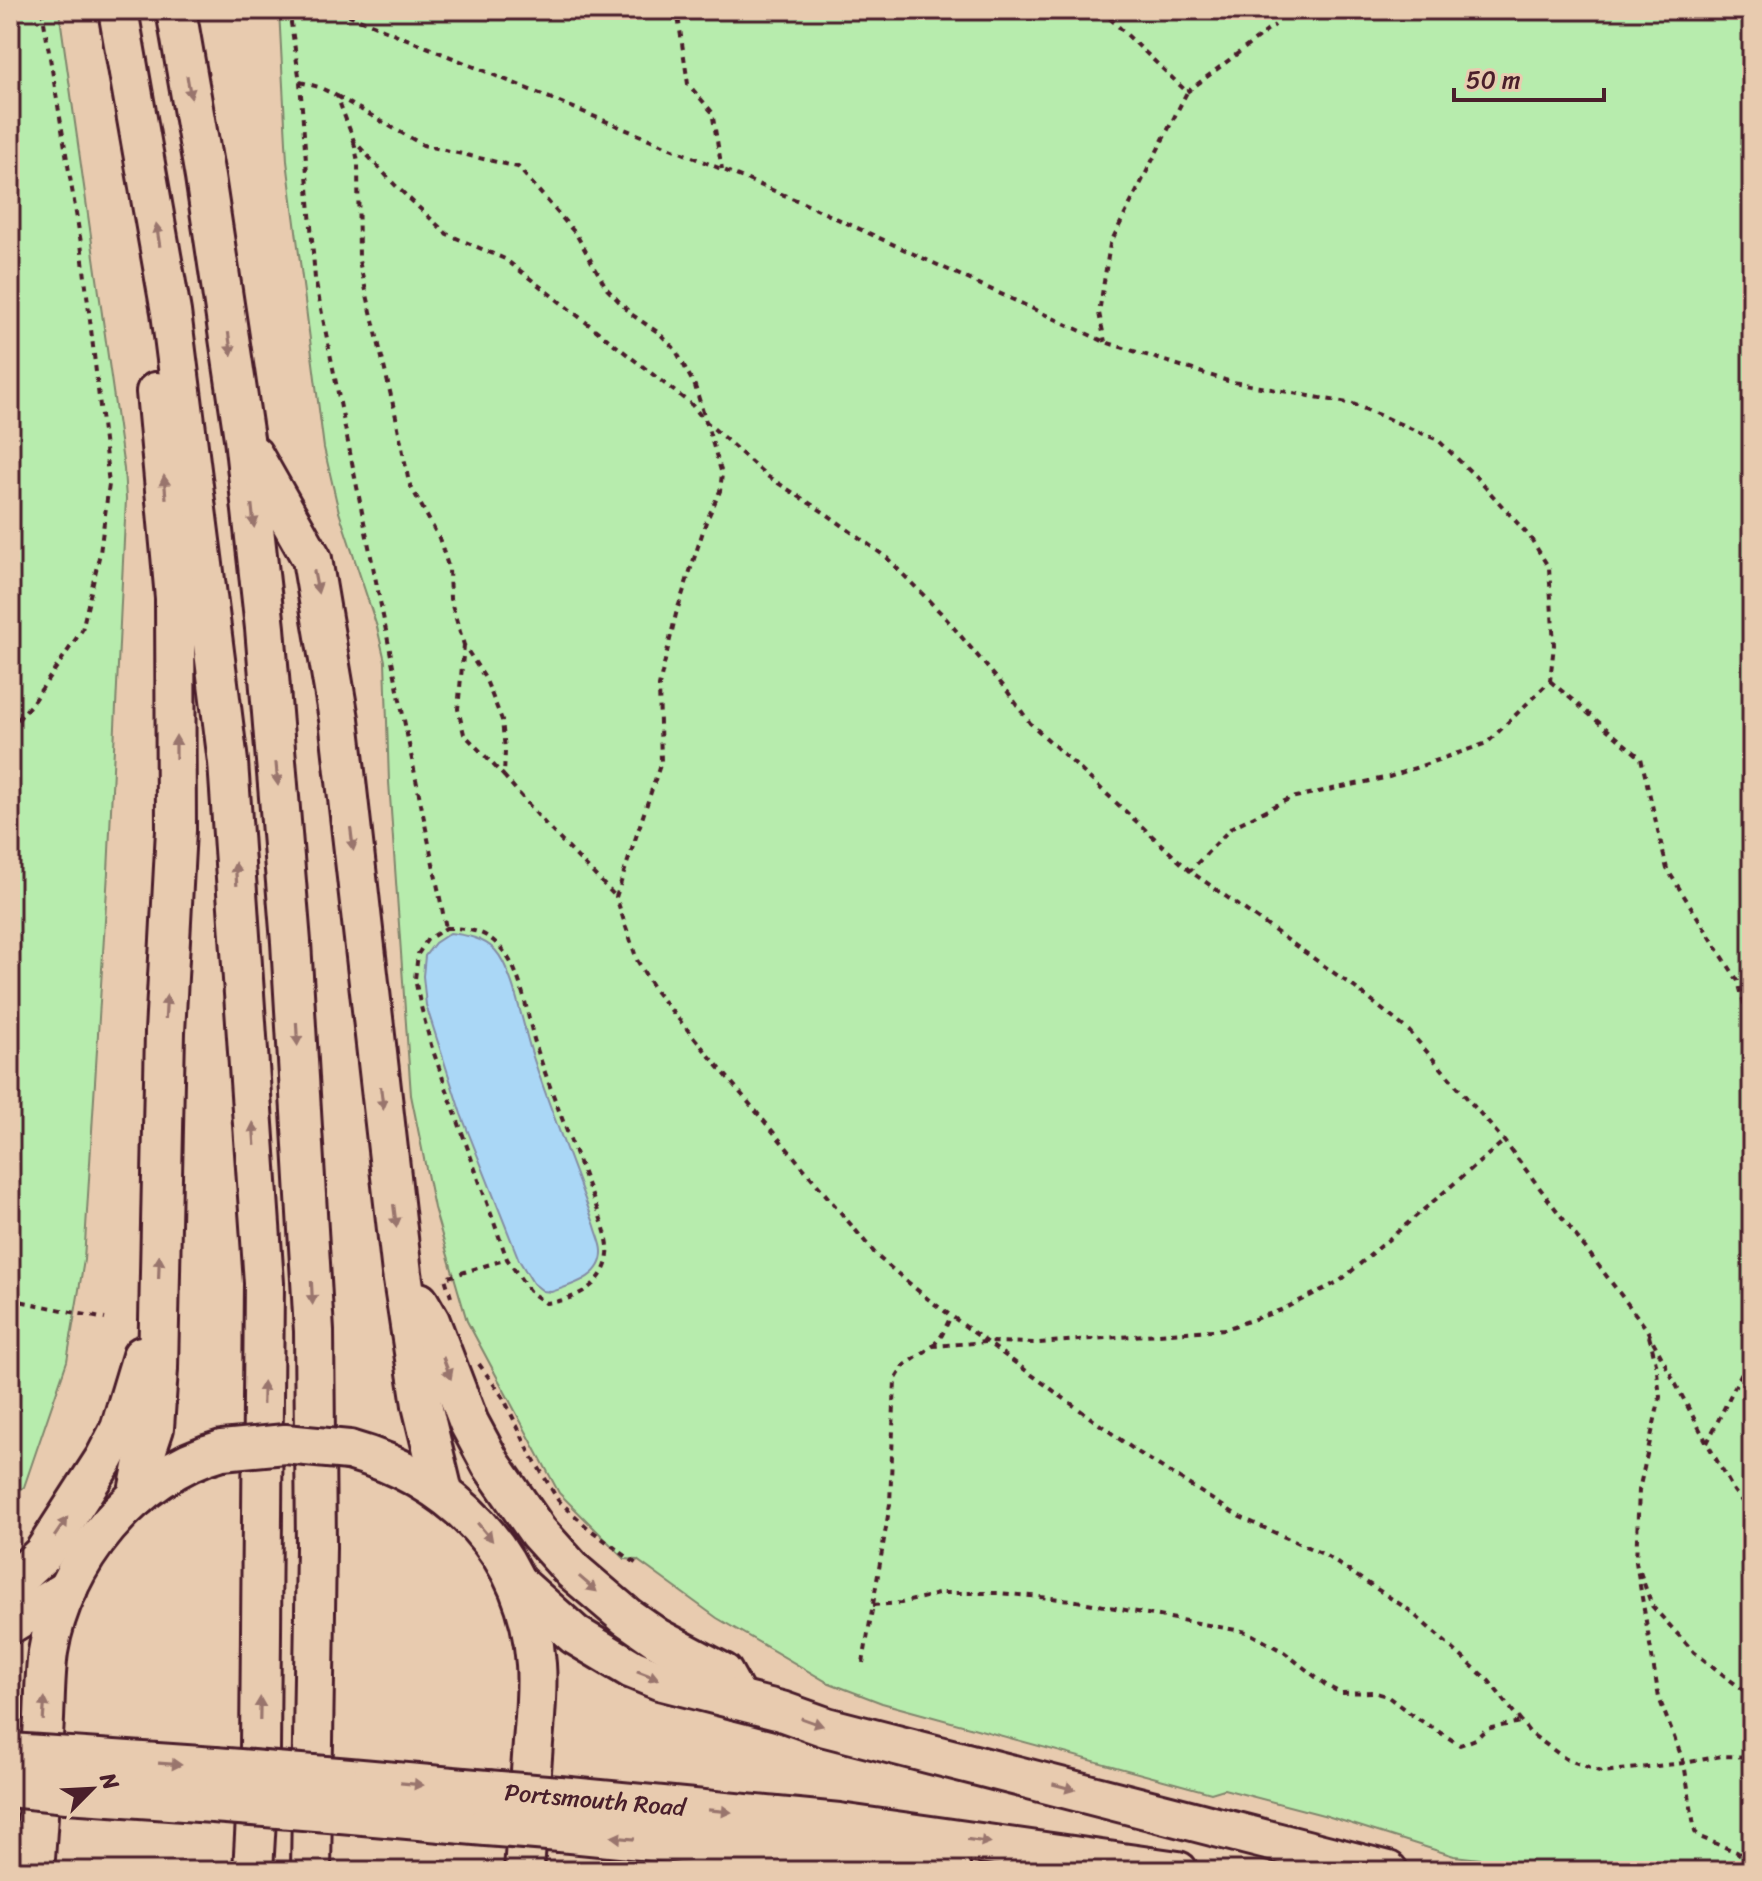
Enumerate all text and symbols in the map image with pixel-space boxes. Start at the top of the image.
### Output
scale bar [1454,52,1604,102]
text: 50 m [1466,59,1521,101]
one-way arrow [184,75,196,100]
one-way arrow [152,222,164,247]
one-way arrow [224,332,237,357]
one-way arrow [158,474,171,499]
one-way arrow [246,504,259,529]
one-way arrow [311,570,323,595]
one-way arrow [170,734,182,759]
one-way arrow [271,762,284,787]
one-way arrow [346,827,359,852]
one-way arrow [229,861,242,886]
one-way arrow [160,994,173,1019]
one-way arrow [290,1022,303,1047]
one-way arrow [375,1085,388,1110]
one-way arrow [247,1121,260,1146]
one-way arrow [389,1204,402,1229]
one-way arrow [152,1254,165,1279]
one-way arrow [306,1281,319,1306]
one-way arrow [441,1356,454,1380]
one-way arrow [257,1380,269,1405]
one-way arrow [53,1516,68,1538]
one-way arrow [476,1522,493,1542]
one-way arrow [578,1574,597,1592]
one-way arrow [636,1669,660,1682]
one-way arrow [38,1696,51,1721]
one-way arrow [254,1696,266,1721]
one-way arrow [801,1717,825,1729]
north arrow [52,1749,132,1829]
one-way arrow [158,1758,183,1771]
text: N [88,1765,131,1797]
street label: Portsmouth Road [503,1771,689,1829]
one-way arrow [400,1777,425,1790]
one-way arrow [1052,1781,1077,1794]
one-way arrow [708,1805,733,1818]
one-way arrow [610,1831,635,1844]
one-way arrow [967,1835,992,1848]

